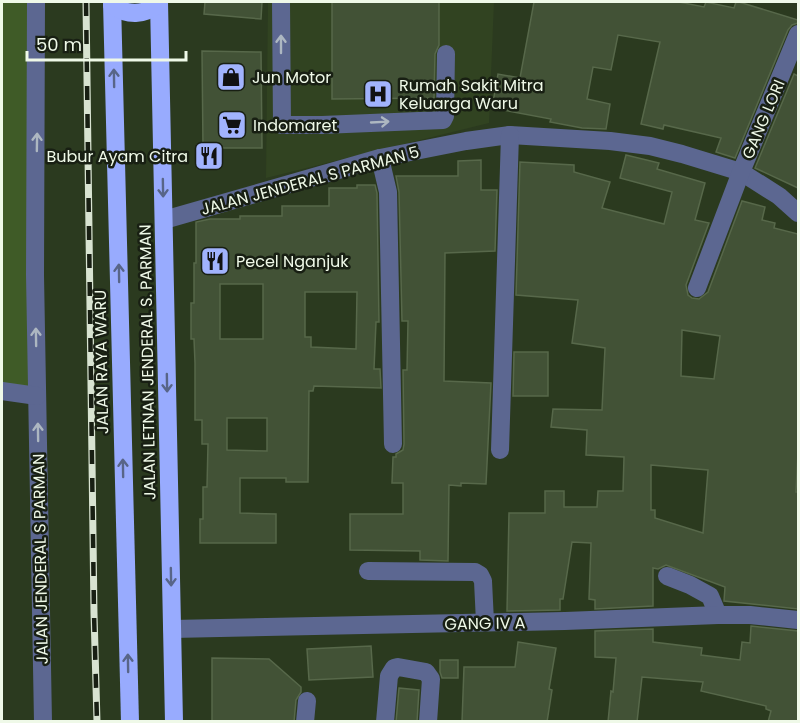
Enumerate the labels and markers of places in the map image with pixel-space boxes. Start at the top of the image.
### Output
shop icon: Jun Motor [215,61,247,93]
place label: Jun Motor [252,66,331,89]
place label: Rumah Sakit Mitra Keluarga Waru [399,74,544,115]
hospital icon: Rumah Sakit Mitra Keluarga Waru [362,78,394,110]
supermarket icon: Indomaret [216,109,248,141]
place label: Indomaret [253,114,337,137]
restaurant icon: Bubur Ayam Citra [193,140,225,172]
place label: Bubur Ayam Citra [46,145,188,168]
restaurant icon: Pecel Nganjuk [199,245,231,277]
place label: Pecel Nganjuk [236,250,349,273]

